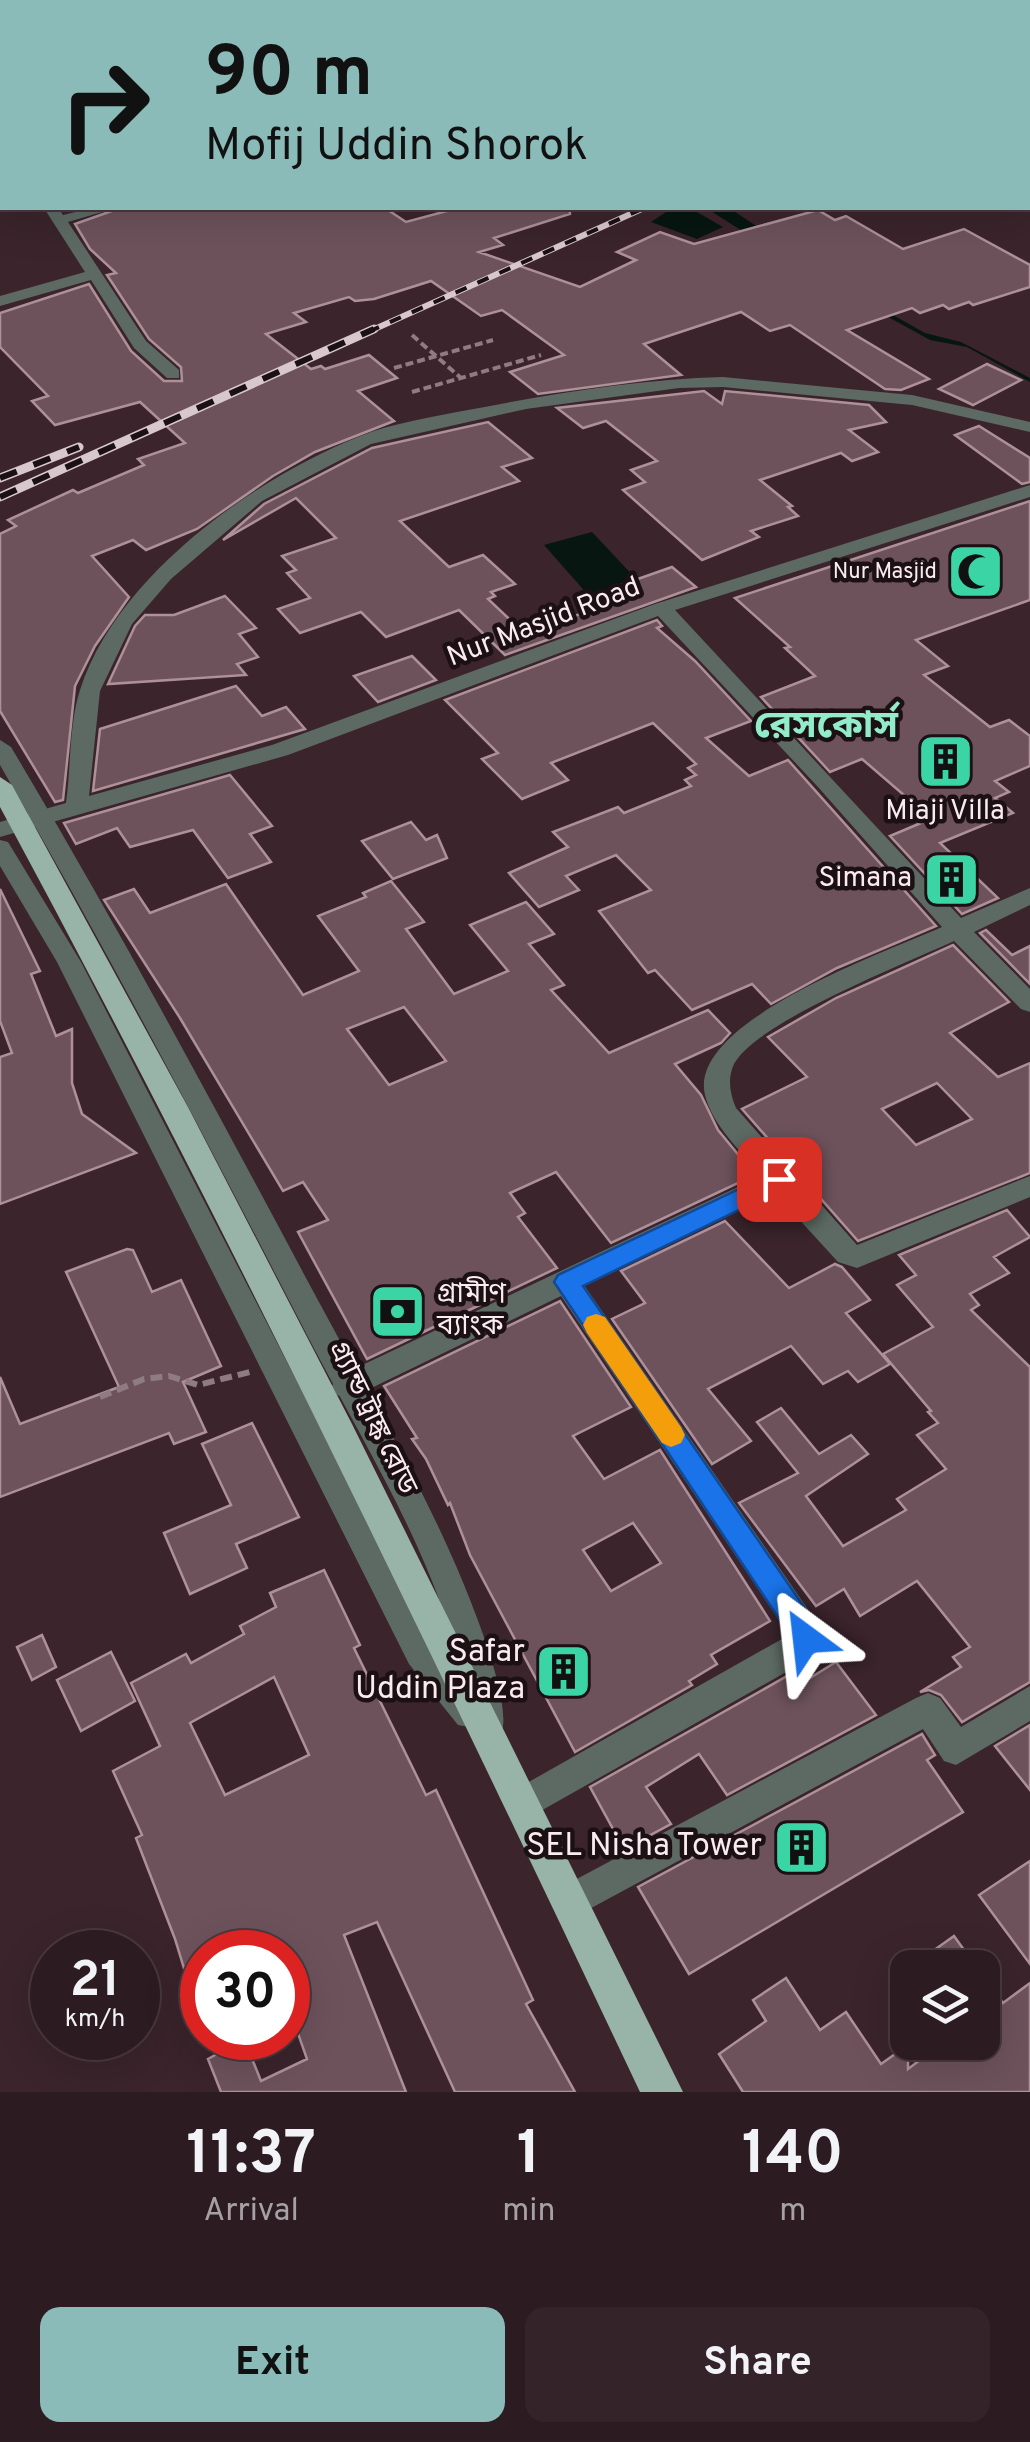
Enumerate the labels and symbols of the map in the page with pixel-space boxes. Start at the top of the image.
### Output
mosque icon: Nur Masjid [946,542,1006,602]
place label: Nur Masjid [833,559,937,586]
street label: Nur Masjid Road [442,570,646,676]
district label: রেসকোর্স [754,701,901,752]
building icon: Miaji Villa [915,731,975,791]
place label: Miaji Villa [885,794,1005,830]
building icon: Simana [921,849,981,909]
place label: Simana [819,861,912,897]
pin [737,1137,822,1222]
place label: গ্রামীণ ব্যাংক [436,1276,506,1345]
bank icon: গ্রামীণ ব্যাংক [368,1281,428,1341]
street label: গ্র্যান্ড ট্রাঙ্ক রোড [319,1335,426,1502]
position arrow [754,1587,858,1691]
place label: Safar Uddin Plaza [355,1633,525,1710]
building icon: Safar Uddin Plaza [534,1641,594,1701]
building icon: SEL Nisha Tower [771,1817,831,1877]
place label: SEL Nisha Tower [526,1827,762,1867]
speed limit sign: 30 [180,1930,310,2060]

